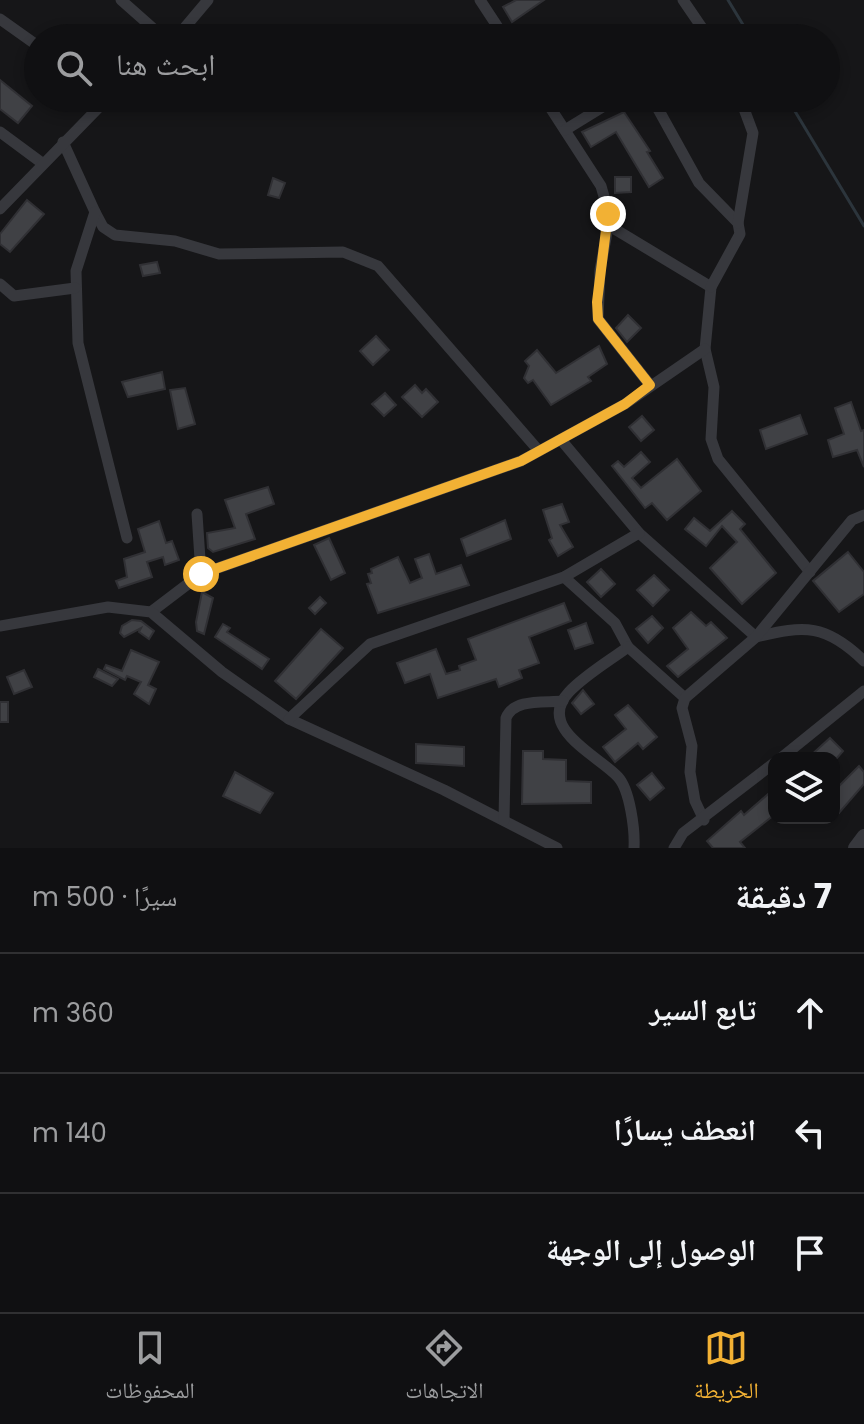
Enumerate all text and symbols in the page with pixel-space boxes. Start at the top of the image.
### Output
search box [24,24,840,112]
text: ابحث هنا [116,43,215,86]
icon: search [52,46,96,90]
route end [590,196,626,232]
route start [183,556,219,592]
map controls [768,752,840,824]
button: layers [768,752,840,824]
text: 7 دقيقة [735,872,832,920]
text: سيرًا · 500 m [32,879,177,915]
text: تابع السير [650,988,756,1031]
icon: ahead [788,991,832,1035]
text: 360 m [32,995,114,1031]
text: انعطف يسارًا [614,1108,756,1151]
icon: left [788,1111,832,1155]
text: 140 m [32,1115,107,1151]
text: الوصول إلى الوجهة [546,1228,756,1271]
icon: arrive [788,1231,832,1275]
tab: المحفوظات [105,1326,195,1412]
tab: الاتجاهات [405,1326,483,1412]
tab: الخريطة [694,1326,759,1412]

